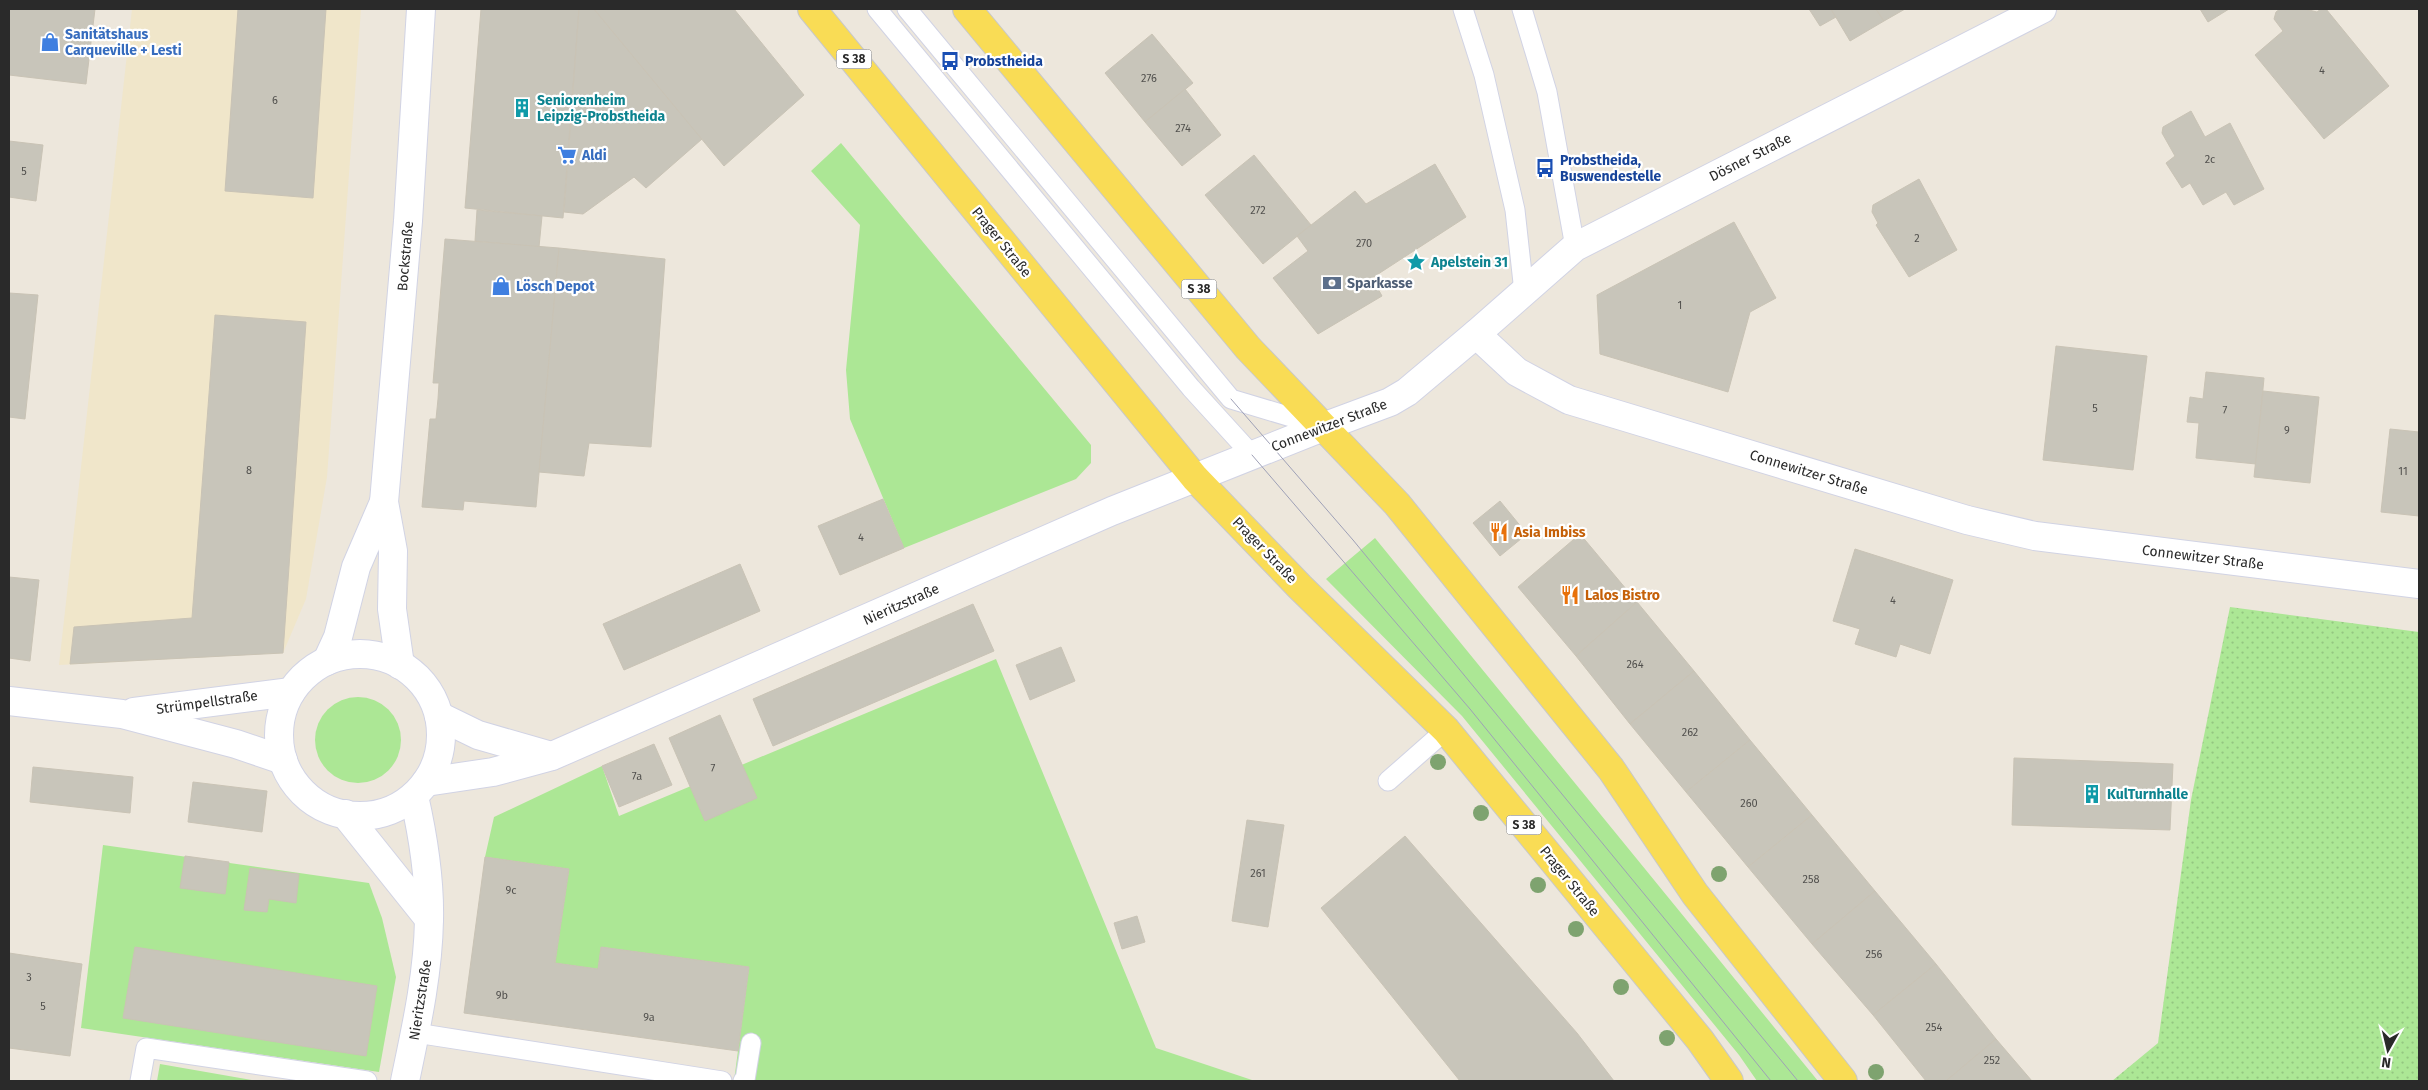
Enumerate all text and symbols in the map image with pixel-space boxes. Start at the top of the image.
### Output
place label: Sanitätshaus Carqueville + Lesti [65,26,182,59]
shop icon: Sanitätshaus Carqueville + Lesti [39,31,61,53]
road number: S 38 [836,50,872,68]
bus stop icon: Probstheida [939,50,961,72]
place label: Probstheida [965,53,1043,70]
house number: 4 [2319,64,2325,77]
house number: 276 [1141,72,1157,85]
place label: Seniorenheim Leipzig-Probstheida [537,92,666,125]
house number: 6 [272,94,278,107]
building icon: Seniorenheim Leipzig-Probstheida [511,97,533,119]
house number: 274 [1175,122,1191,135]
street label: Dösner Straße [1706,129,1794,185]
supermarket icon: Aldi [556,144,578,166]
place label: Aldi [581,147,607,164]
place label: Probstheida, Buswendestelle [1560,152,1662,185]
house number: 2c [2205,153,2215,166]
bus stop icon: Probstheida, Buswendestelle [1534,157,1556,179]
house number: 5 [21,165,27,178]
street label: Prager Straße [968,204,1035,281]
house number: 272 [1250,204,1266,217]
street label: Bockstraße [394,220,417,292]
house number: 2 [1914,232,1920,245]
house number: 270 [1356,237,1372,250]
place icon: Apelstein 31 [1405,251,1427,273]
place label: Apelstein 31 [1430,254,1508,271]
bank icon: Sparkasse [1321,272,1343,294]
shop icon: Lösch Depot [490,275,512,297]
place label: Sparkasse [1347,275,1413,292]
place label: Lösch Depot [516,278,595,295]
road number: S 38 [1182,280,1216,298]
house number: 1 [1678,299,1682,312]
street label: Connewitzer Straße [1269,396,1390,455]
house number: 5 [2092,402,2098,415]
house number: 7 [2223,404,2228,417]
house number: 9 [2284,424,2290,437]
street label: Connewitzer Straße [1748,446,1870,499]
house number: 8 [246,464,252,477]
house number: 11 [2398,465,2408,478]
street label: Prager Straße [1229,514,1300,587]
restaurant icon: Asia Imbiss [1488,521,1510,543]
place label: Asia Imbiss [1513,524,1586,541]
house number: 4 [858,531,864,544]
street label: Connewitzer Straße [2141,542,2265,573]
street label: Nieritzstraße [860,580,942,629]
restaurant icon: Lalos Bistro [1559,584,1581,606]
place label: Lalos Bistro [1585,587,1660,604]
house number: 4 [1890,594,1896,607]
house number: 264 [1626,658,1644,671]
street label: Strümpellstraße [155,687,259,718]
house number: 262 [1682,726,1698,739]
house number: 7 [711,762,716,775]
house number: 7a [632,770,642,783]
building icon: KulTurnhalle [2081,783,2103,805]
place label: KulTurnhalle [2107,786,2188,803]
house number: 260 [1740,797,1758,810]
road number: S 38 [1506,816,1542,834]
street label: Prager Straße [1536,843,1603,920]
house number: 261 [1250,867,1266,880]
house number: 258 [1802,873,1820,886]
house number: 9c [505,884,517,897]
house number: 256 [1866,948,1883,961]
street label: Nieritzstraße [406,958,435,1042]
house number: 3 [26,971,32,984]
house number: 9b [496,989,508,1002]
house number: 5 [40,1000,46,1013]
house number: 9a [643,1011,655,1024]
house number: 254 [1926,1021,1943,1034]
north arrow [2363,1025,2413,1075]
text: N [2380,1053,2392,1071]
house number: 252 [1984,1054,2000,1067]

